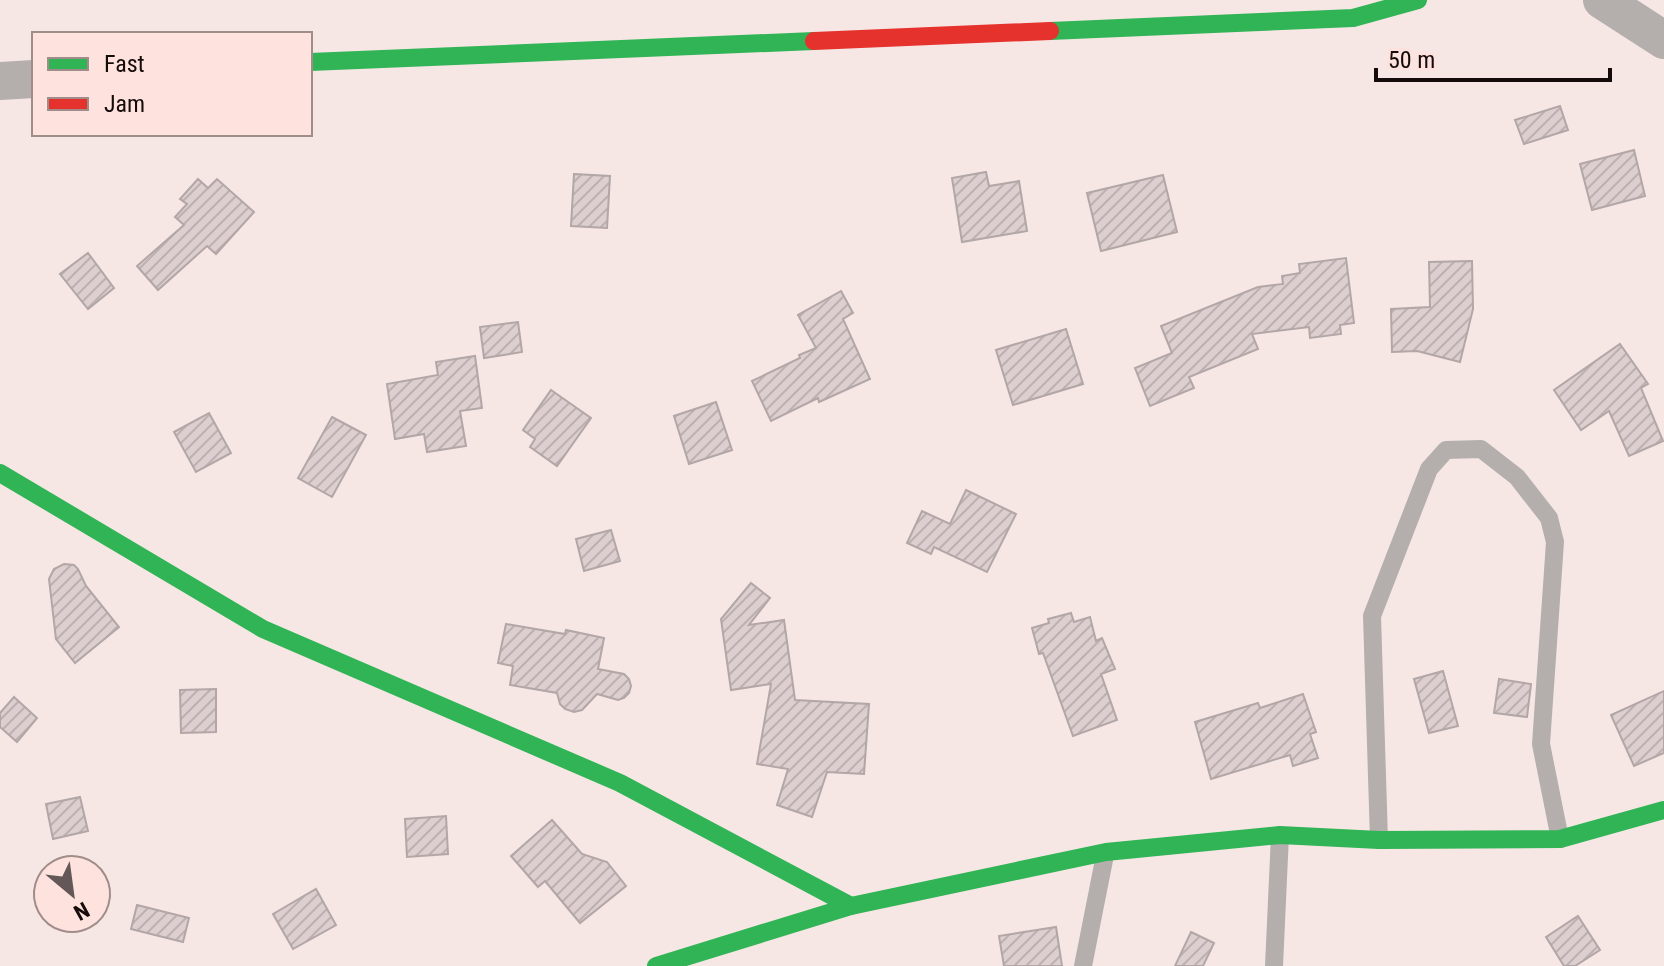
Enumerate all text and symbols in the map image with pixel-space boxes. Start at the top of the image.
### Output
legend [32,32,312,136]
scale bar [1376,32,1610,82]
text: 50 m [1388,46,1435,74]
text: Fast [104,50,145,78]
text: Jam [104,90,145,118]
north arrow [32,854,112,934]
text: N [69,897,93,925]

